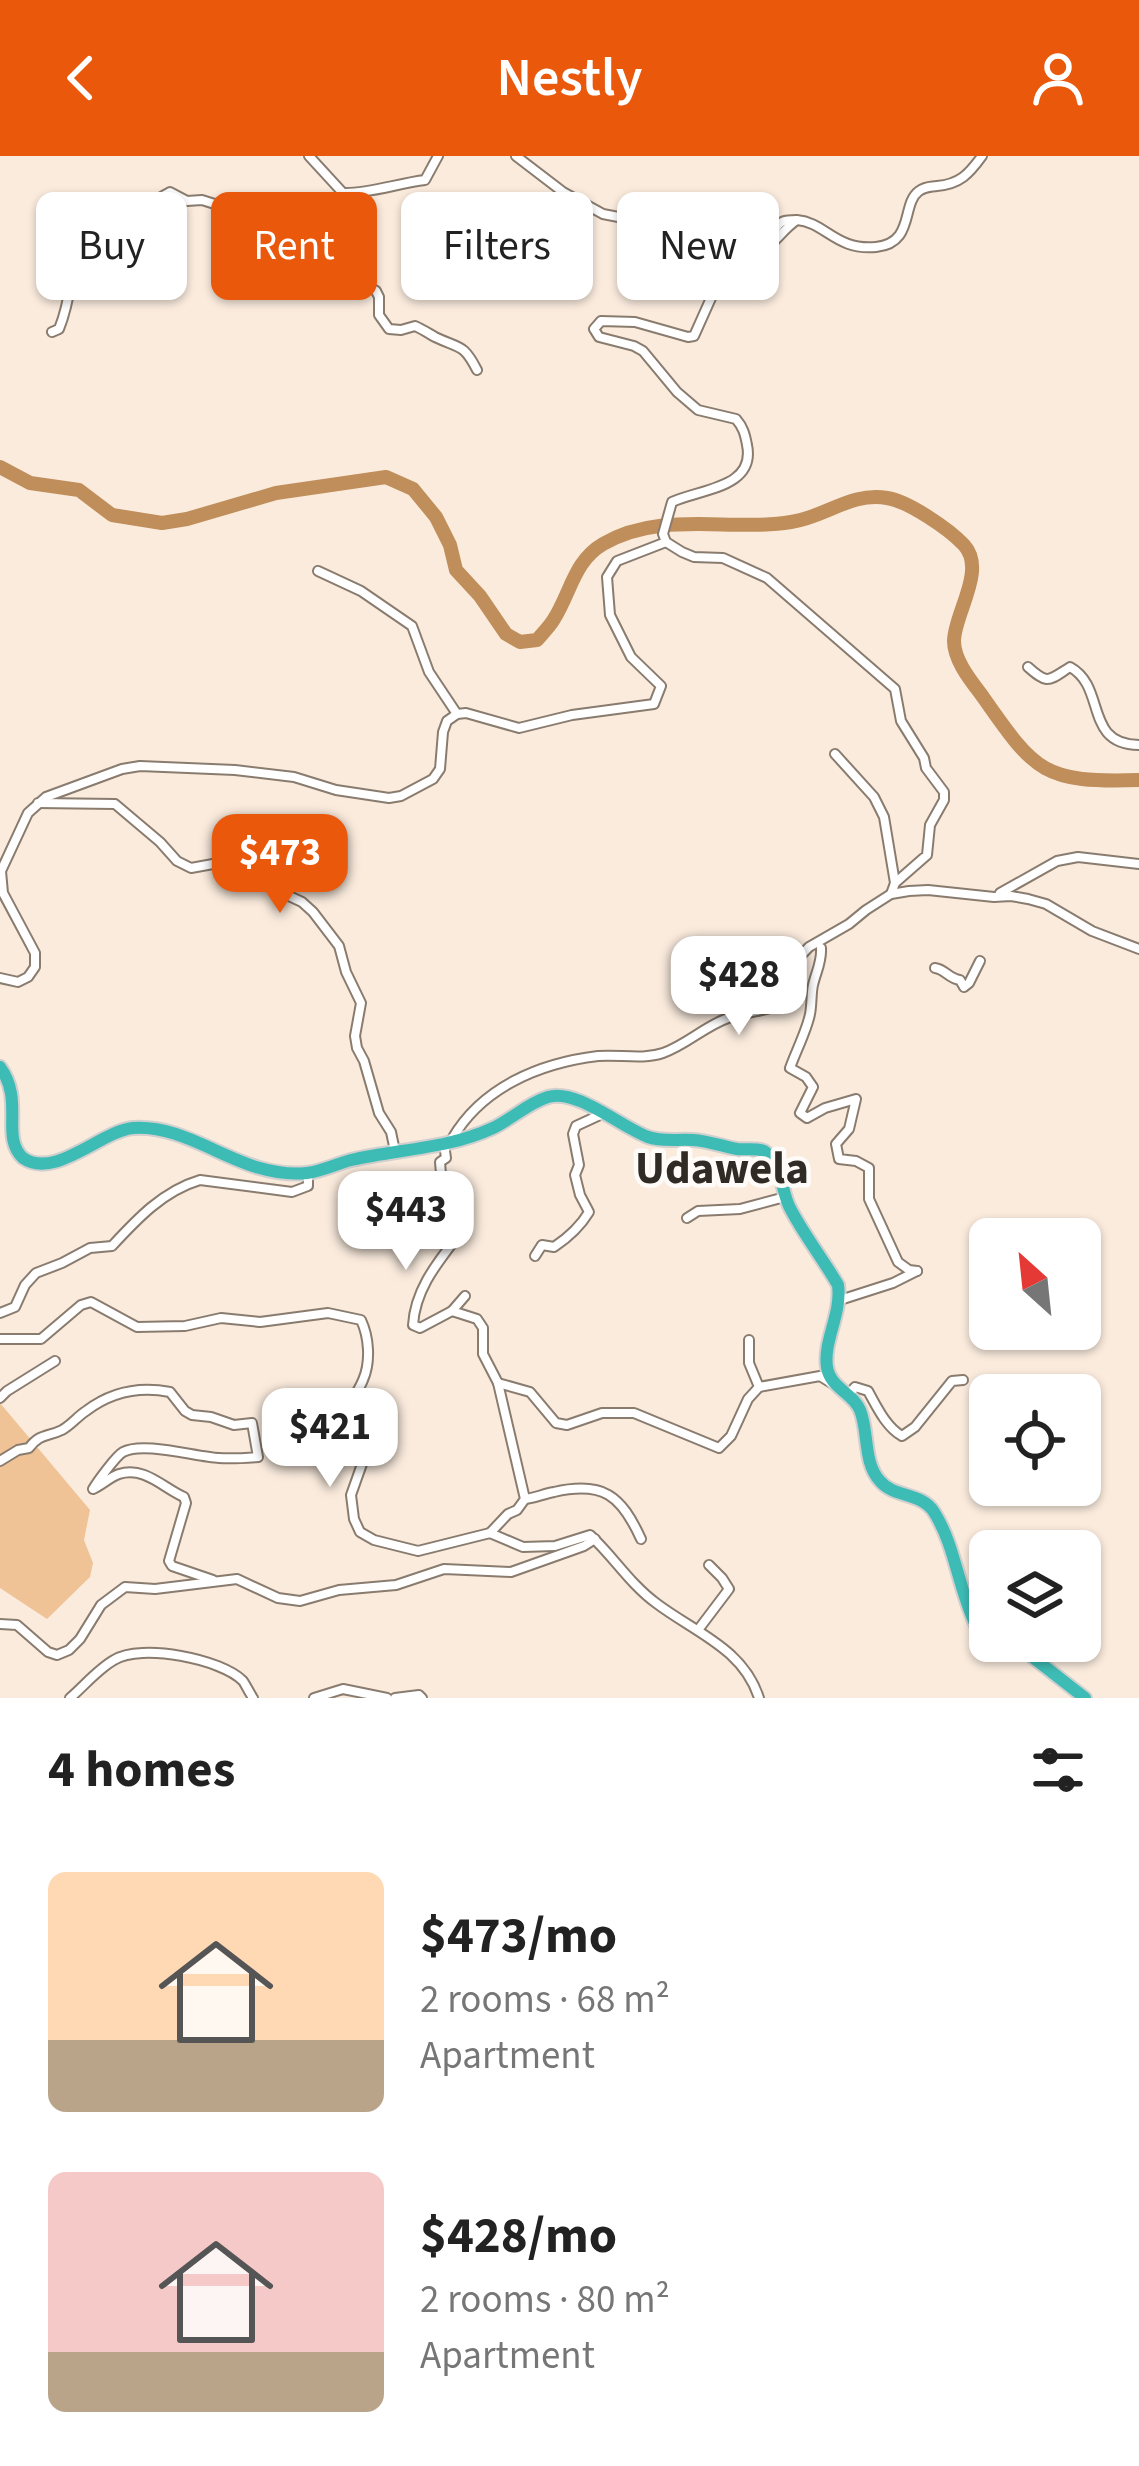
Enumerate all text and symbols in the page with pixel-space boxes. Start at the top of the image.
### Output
text: Nestly [497,40,642,117]
icon: back [48,45,114,111]
icon: person [1025,45,1091,111]
chip: Buy [36,192,187,300]
chip: Rent [211,192,377,300]
chip: Filters [401,192,593,300]
chip: New [617,192,779,300]
pin: $473 [209,814,351,916]
text: $473 [239,825,321,881]
pin: $428 [668,936,810,1038]
text: $428 [698,947,780,1003]
district label: Udawela [635,1137,809,1201]
pin: $443 [335,1171,477,1273]
text: $443 [365,1182,447,1238]
north arrow [969,1218,1101,1350]
map controls [969,1218,1101,1662]
button: locate [969,1374,1101,1506]
pin: $421 [259,1388,401,1490]
text: $421 [289,1399,371,1455]
button: layers [969,1530,1101,1662]
text: 4 homes [48,1734,235,1806]
icon: filters [1025,1737,1091,1803]
text: $473/mo [420,1900,617,1972]
icon: home [144,1920,288,2064]
text: 2 rooms · 68 m² [420,1972,670,2028]
text: Apartment [420,2028,595,2084]
text: $428/mo [420,2200,617,2272]
icon: home [144,2220,288,2364]
text: 2 rooms · 80 m² [420,2272,670,2328]
text: Apartment [420,2328,595,2384]

